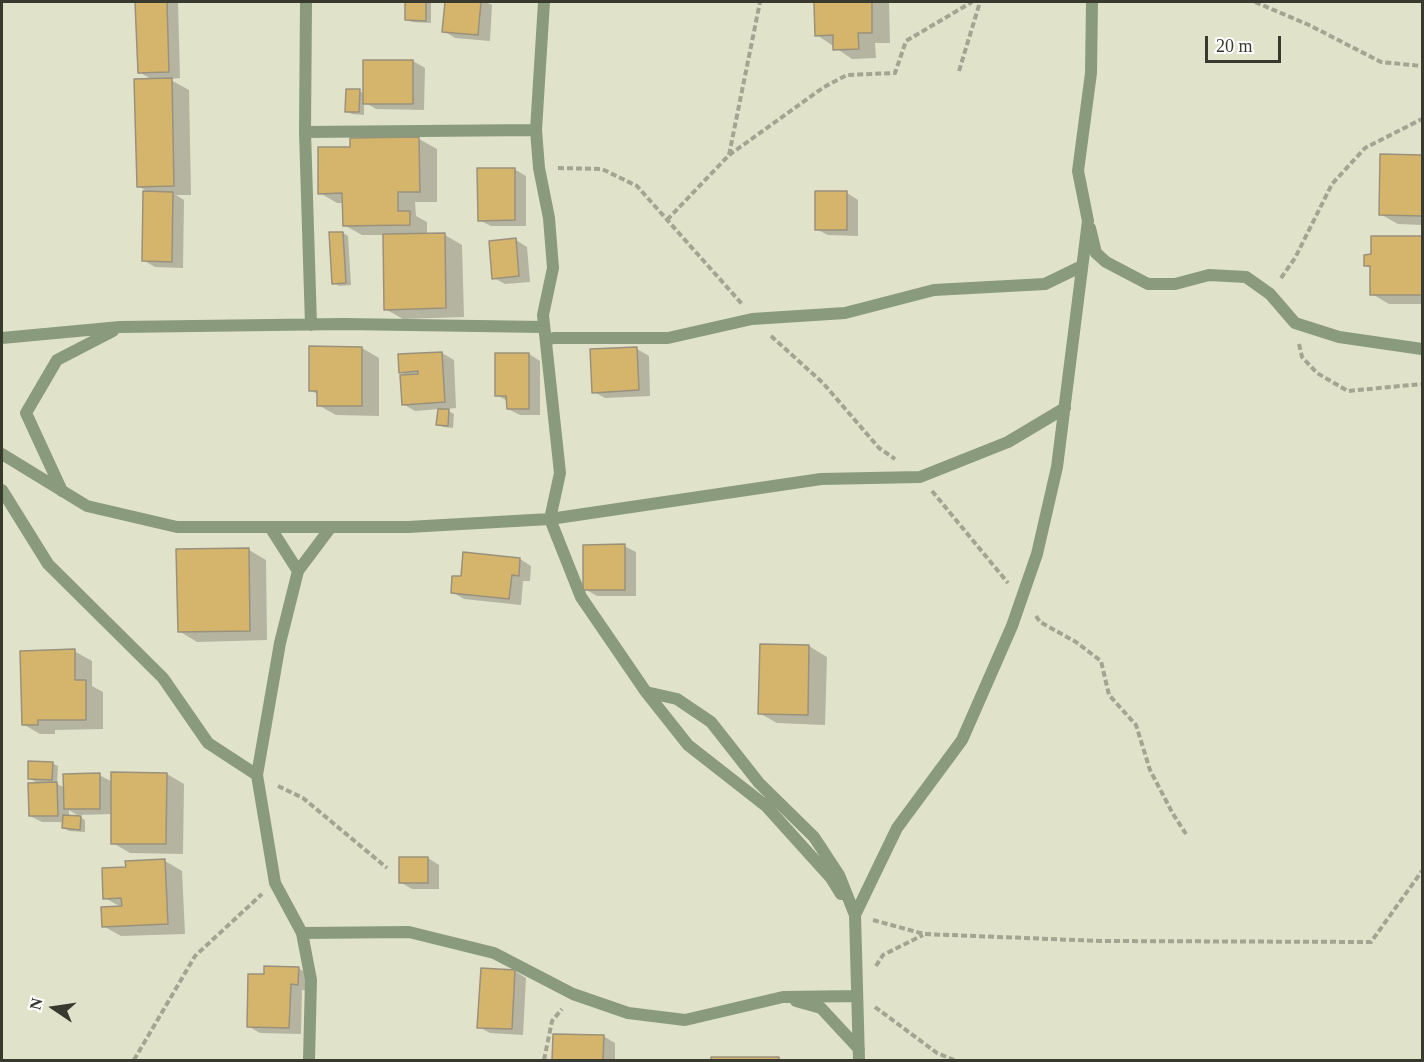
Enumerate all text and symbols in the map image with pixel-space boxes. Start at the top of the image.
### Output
scale bar [1208,24,1284,62]
text: 20 m [1216,36,1253,56]
north arrow [24,978,84,1038]
text: N [26,996,46,1011]

